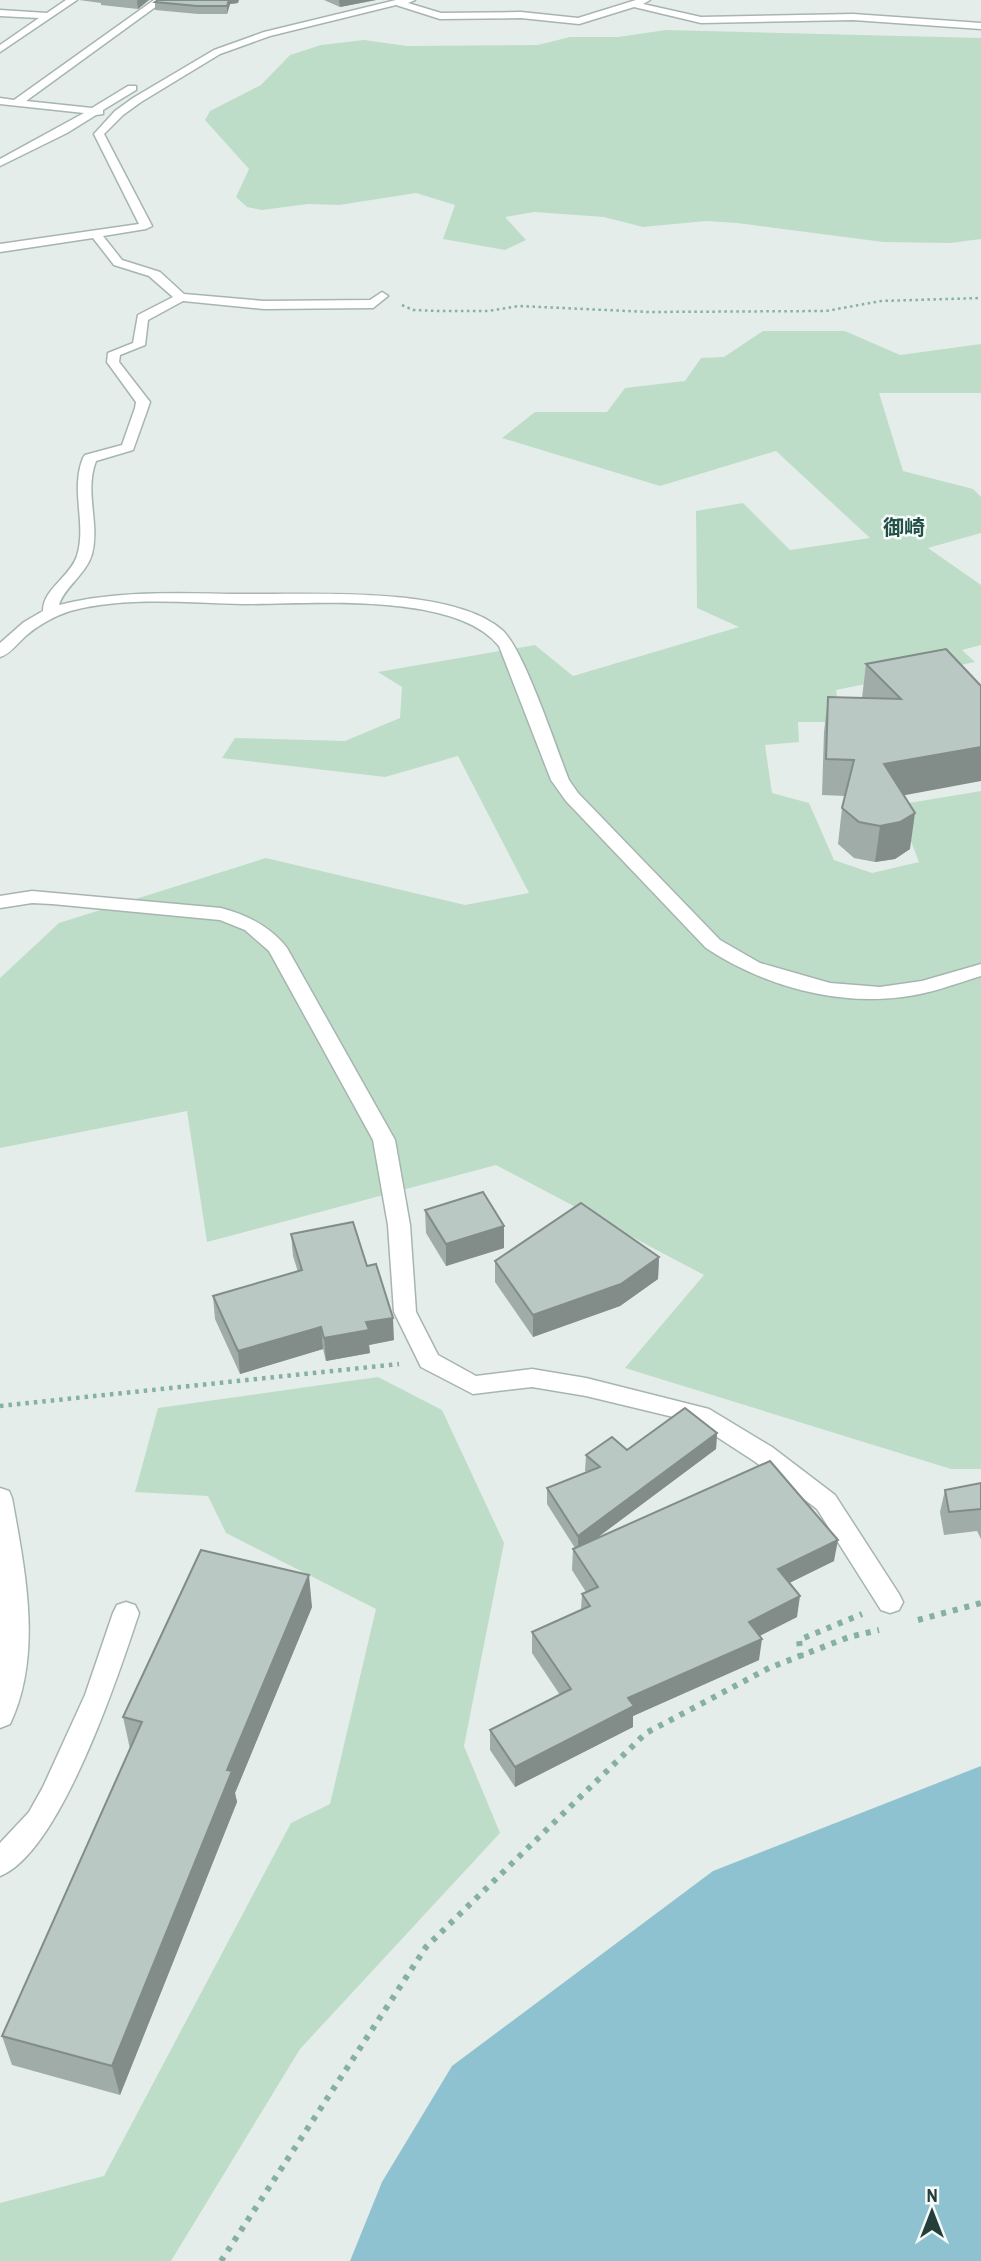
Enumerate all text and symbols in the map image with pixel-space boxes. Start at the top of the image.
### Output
district label: 御崎 [883,513,925,542]
north arrow [897,2177,967,2247]
text: N [926,2182,938,2208]

